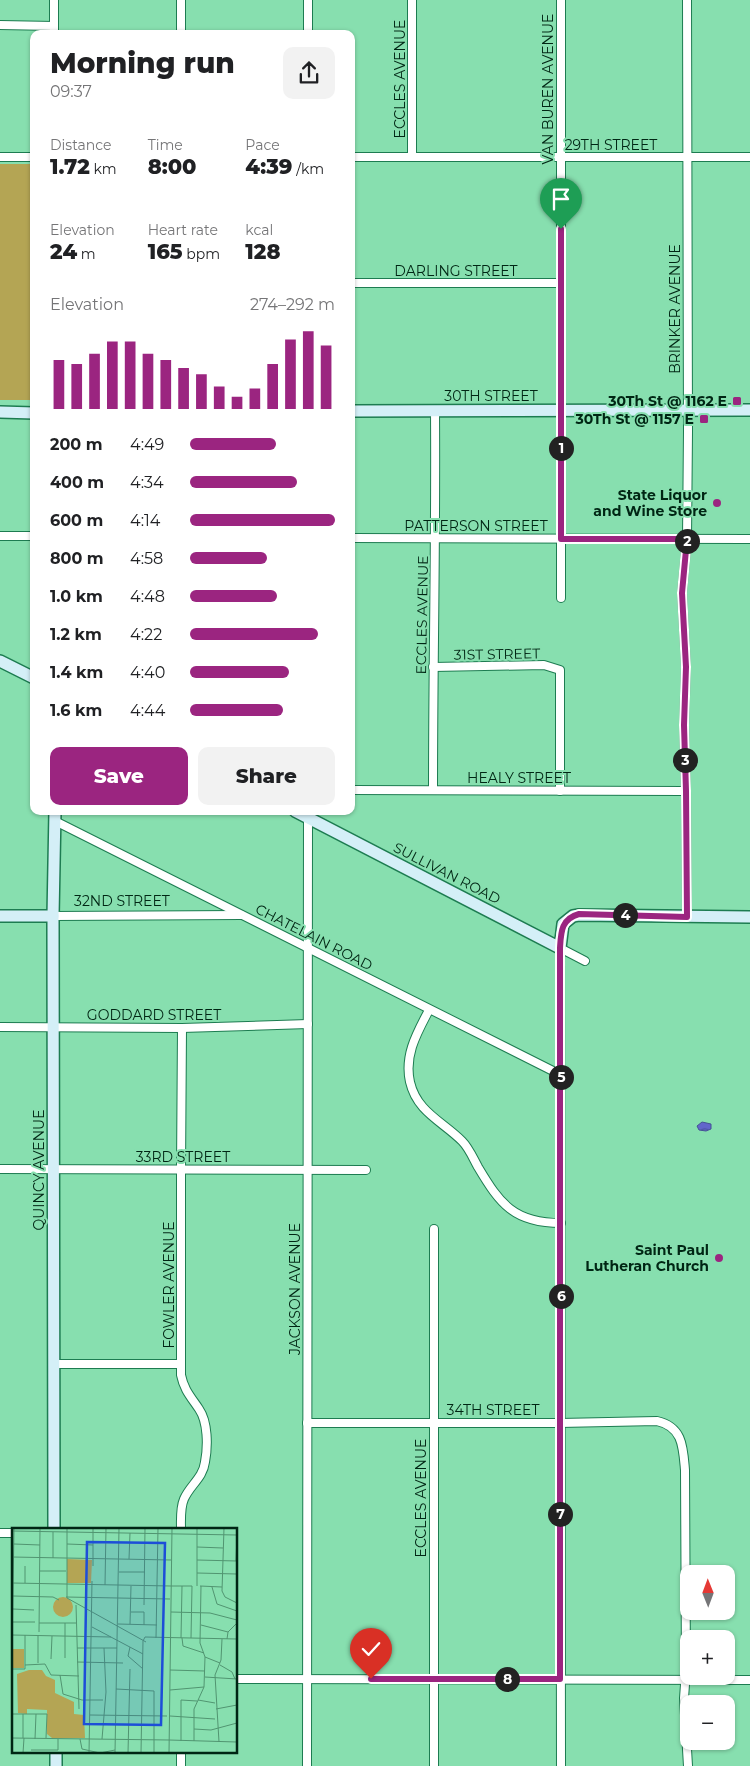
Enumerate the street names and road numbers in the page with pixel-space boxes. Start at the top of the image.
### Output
street label: VAN BUREN AVENUE [539,14,557,164]
street label: ECCLES AVENUE [391,20,409,138]
street label: 29TH STREET [565,136,657,154]
street label: BRINKER AVENUE [666,244,684,374]
street label: DARLING STREET [394,262,518,280]
street label: 30TH STREET [444,387,538,405]
street label: PATTERSON STREET [404,517,548,535]
street label: ECCLES AVENUE [412,555,432,675]
street label: 31ST STREET [454,644,540,664]
street label: HEALY STREET [467,769,571,787]
street label: SULLIVAN ROAD [390,838,504,908]
street label: 32ND STREET [74,892,170,910]
street label: CHATELAIN ROAD [252,900,376,974]
street label: GODDARD STREET [87,1006,221,1024]
street label: QUINCY AVENUE [30,1109,48,1231]
street label: 33RD STREET [136,1148,230,1166]
street label: FOWLER AVENUE [160,1221,178,1349]
street label: JACKSON AVENUE [286,1223,304,1356]
street label: 34TH STREET [447,1401,539,1419]
street label: ECCLES AVENUE [412,1439,430,1557]

